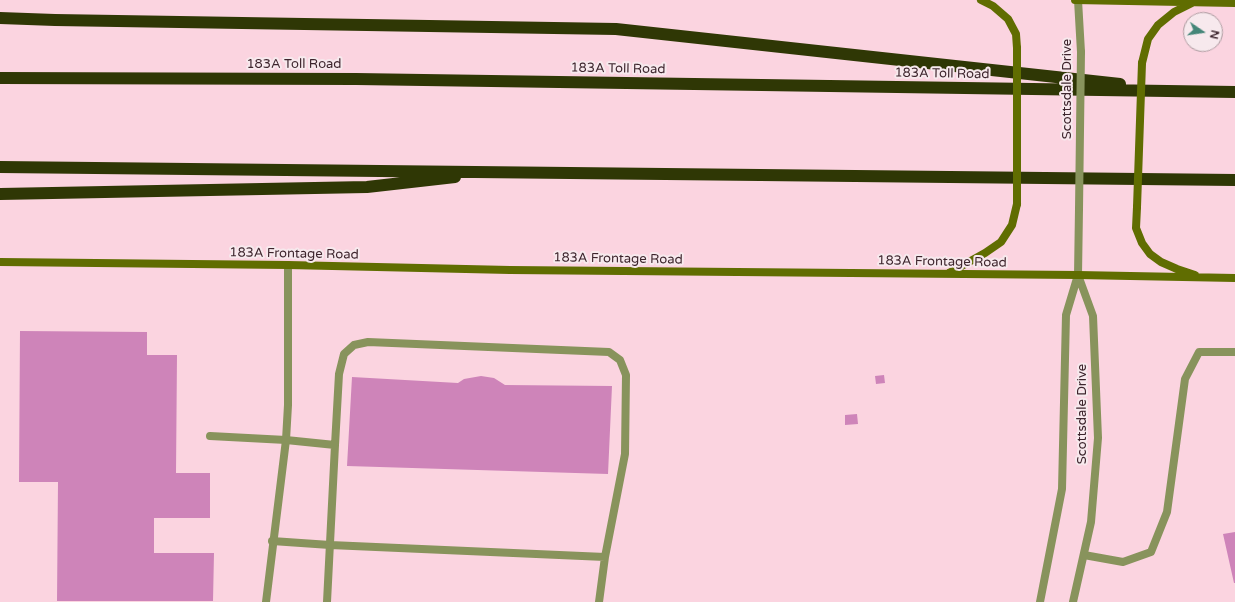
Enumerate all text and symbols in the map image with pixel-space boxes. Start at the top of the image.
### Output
north arrow [1183,12,1223,52]
text: N [1207,29,1222,40]
street label: Scottsdale Drive [1060,39,1076,139]
street label: 183A Toll Road [246,57,342,73]
street label: 183A Toll Road [570,60,666,78]
street label: 183A Toll Road [894,65,990,83]
street label: 183A Frontage Road [229,245,359,263]
street label: 183A Frontage Road [553,250,683,268]
street label: 183A Frontage Road [877,253,1007,271]
street label: Scottsdale Drive [1075,364,1091,464]

